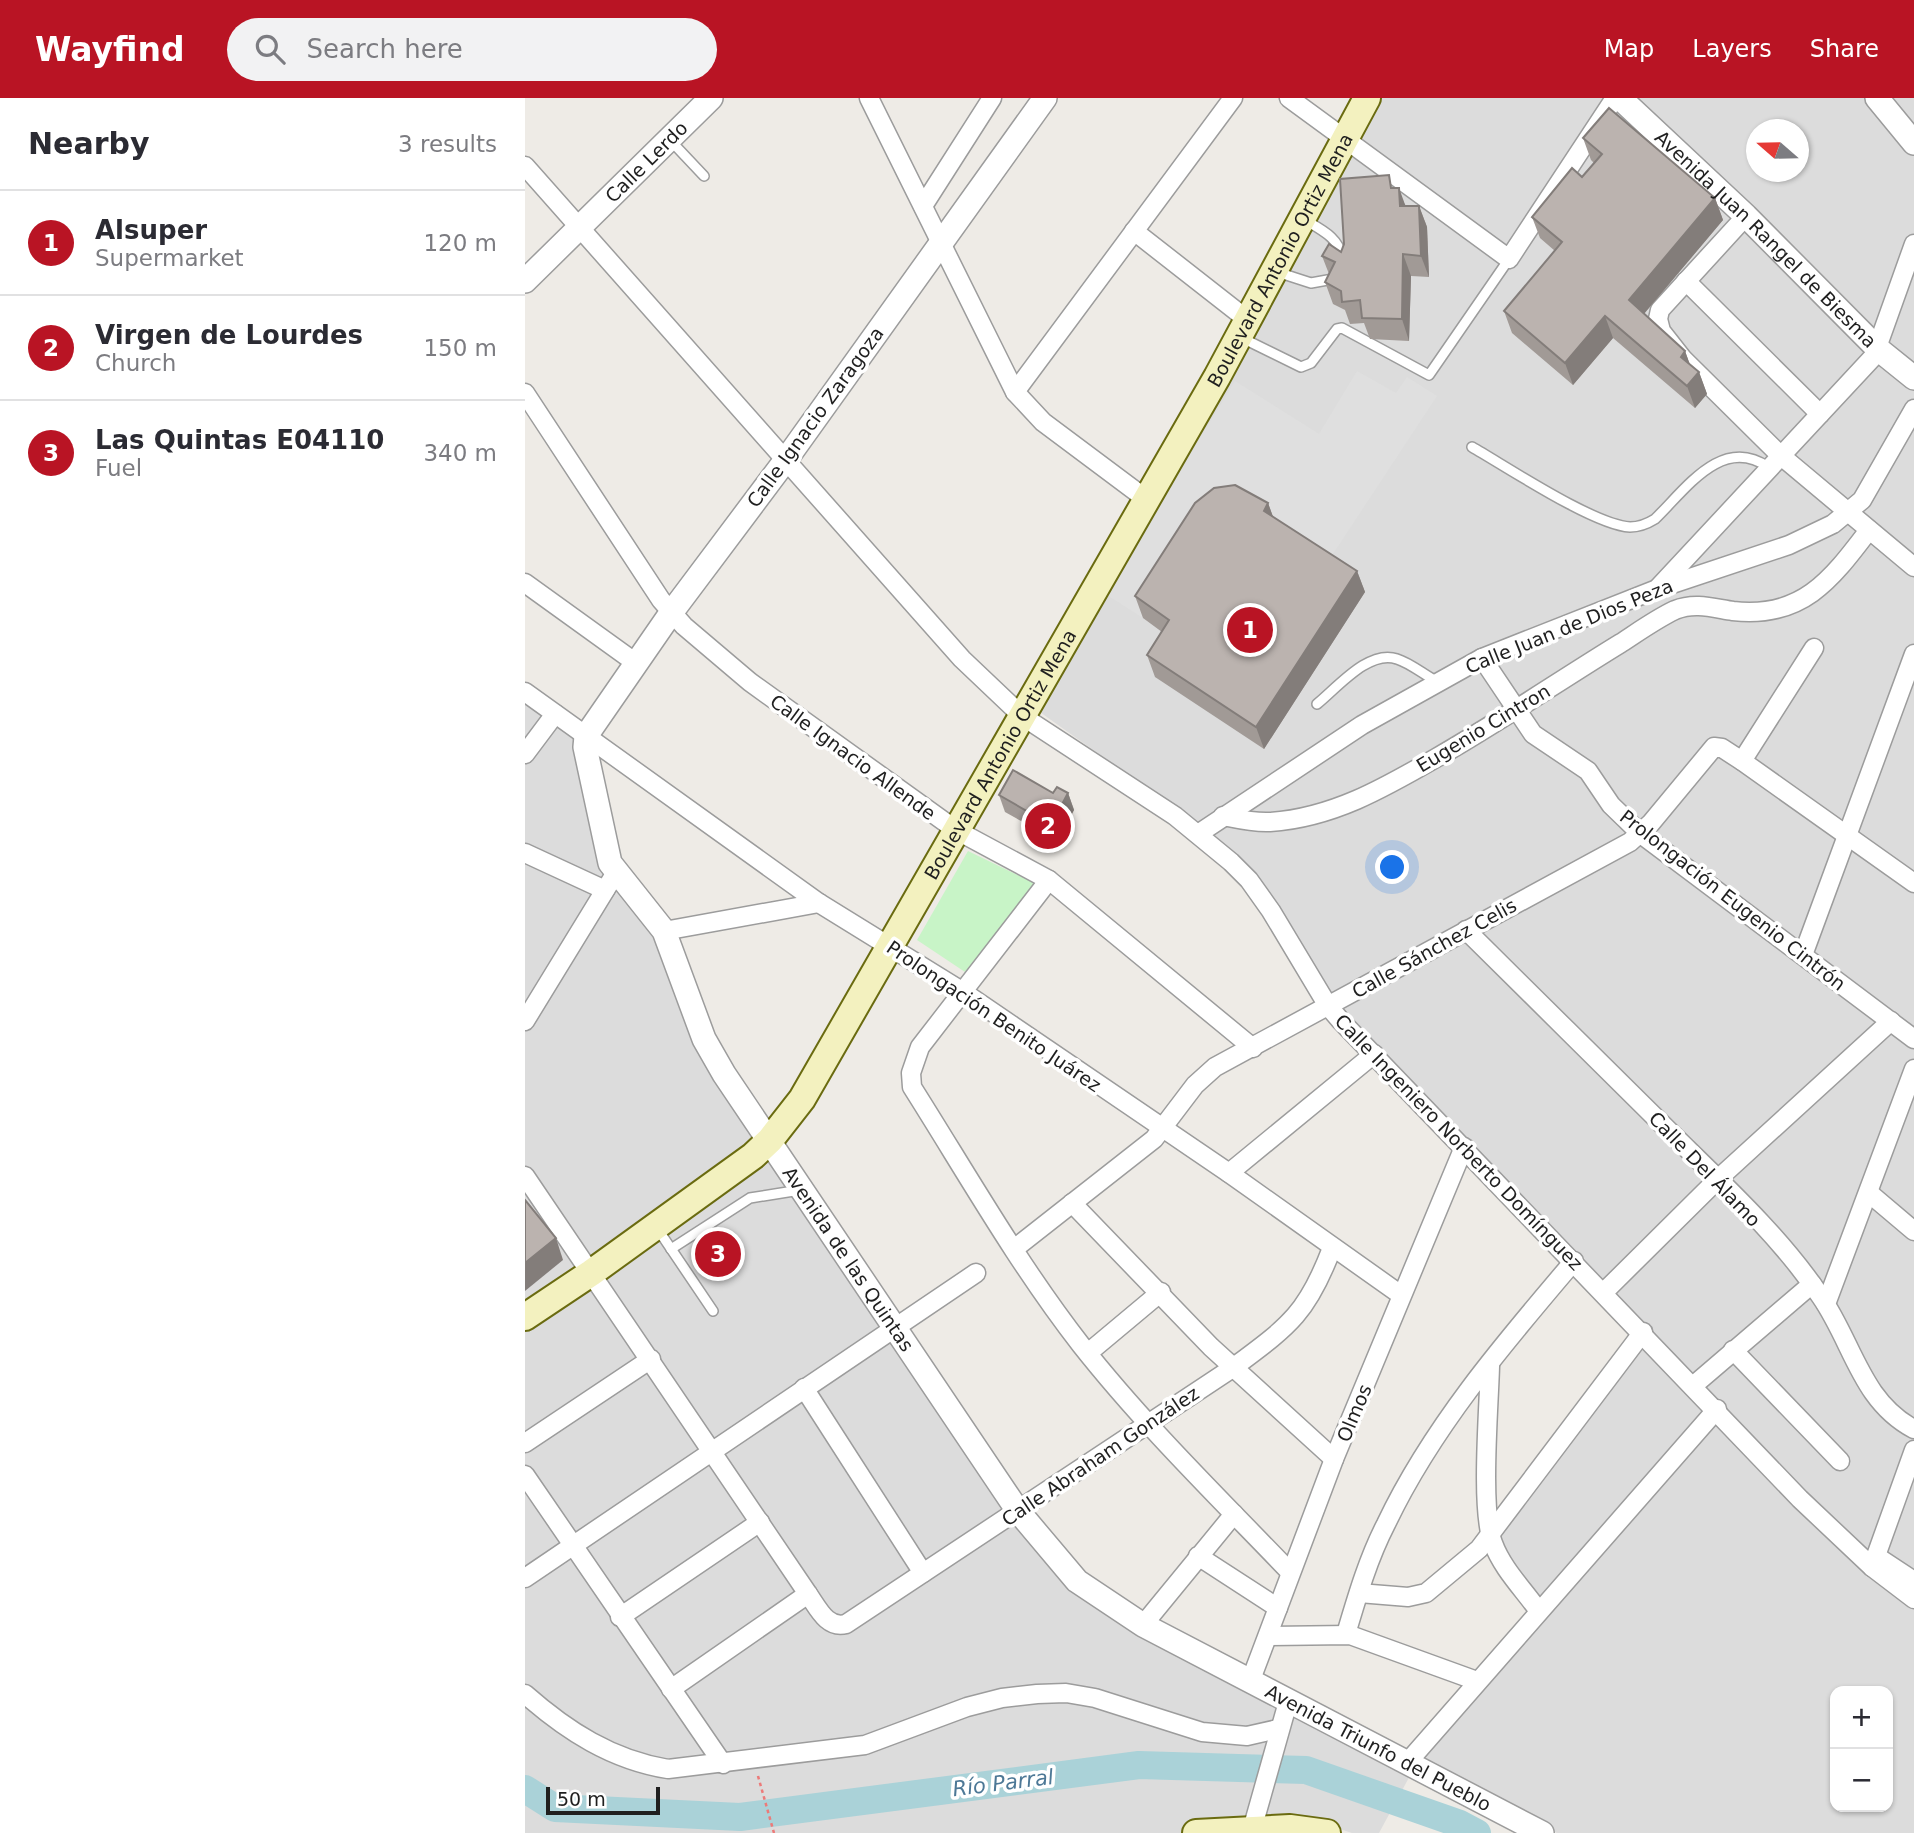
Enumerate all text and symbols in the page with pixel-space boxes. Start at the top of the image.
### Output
search box [227,18,717,81]
text: Wayfind [35,30,185,69]
icon: search [251,30,289,68]
text: Search here [307,34,463,64]
text: Map [1604,35,1654,63]
text: Layers [1692,35,1772,63]
text: Share [1810,35,1879,63]
street label: Calle Lerdo [601,117,692,207]
north arrow [1746,119,1809,182]
text: Nearby [28,126,150,161]
street label: Avenida Juan Rangel de Biesma [1651,126,1881,352]
street label: Boulevard Antonio Ortiz Mena [1203,130,1357,391]
text: 3 results [398,131,497,157]
text: Alsuper [95,215,207,245]
text: 1 [43,230,59,256]
text: 120 m [423,230,497,256]
text: Supermarket [95,245,244,271]
text: Virgen de Lourdes [95,320,363,350]
street label: Calle Ignacio Zaragoza [742,323,888,511]
text: 2 [43,335,59,361]
text: 150 m [423,335,497,361]
text: Church [95,350,176,376]
text: Las Quintas E04110 [95,425,384,455]
text: 3 [43,440,59,466]
text: 340 m [423,440,497,466]
text: Fuel [95,455,142,481]
street label: Calle Juan de Dios Peza [1462,574,1676,678]
pin: 1 [1227,604,1273,656]
street label: Boulevard Antonio Ortiz Mena [920,625,1081,883]
street label: Eugenio Cintron [1412,679,1554,777]
street label: Calle Ignacio Allende [766,690,940,824]
pin: 2 [1025,800,1071,852]
street label: Prolongación Eugenio Cintrón [1616,805,1850,995]
your location [1375,850,1409,884]
street label: Calle Sánchez Celis [1348,894,1520,1002]
street label: Prolongación Benito Juárez [883,936,1105,1096]
street label: Calle Ingeniero Norberto Domínguez [1331,1010,1587,1274]
street label: Calle Del Álamo [1645,1107,1765,1231]
street label: Avenida de las Quintas [778,1162,918,1356]
pin: 3 [695,1228,741,1280]
street label: Olmos [1332,1381,1376,1445]
street label: Calle Abraham González [997,1382,1203,1530]
street label: Avenida Triunfo del Pueblo [1262,1680,1495,1816]
map controls [1830,1686,1893,1812]
button: + [1830,1686,1893,1749]
button: − [1830,1749,1893,1812]
water label: Río Parral [951,1765,1055,1801]
scale bar [546,1784,660,1816]
text: 50 m [557,1788,606,1810]

